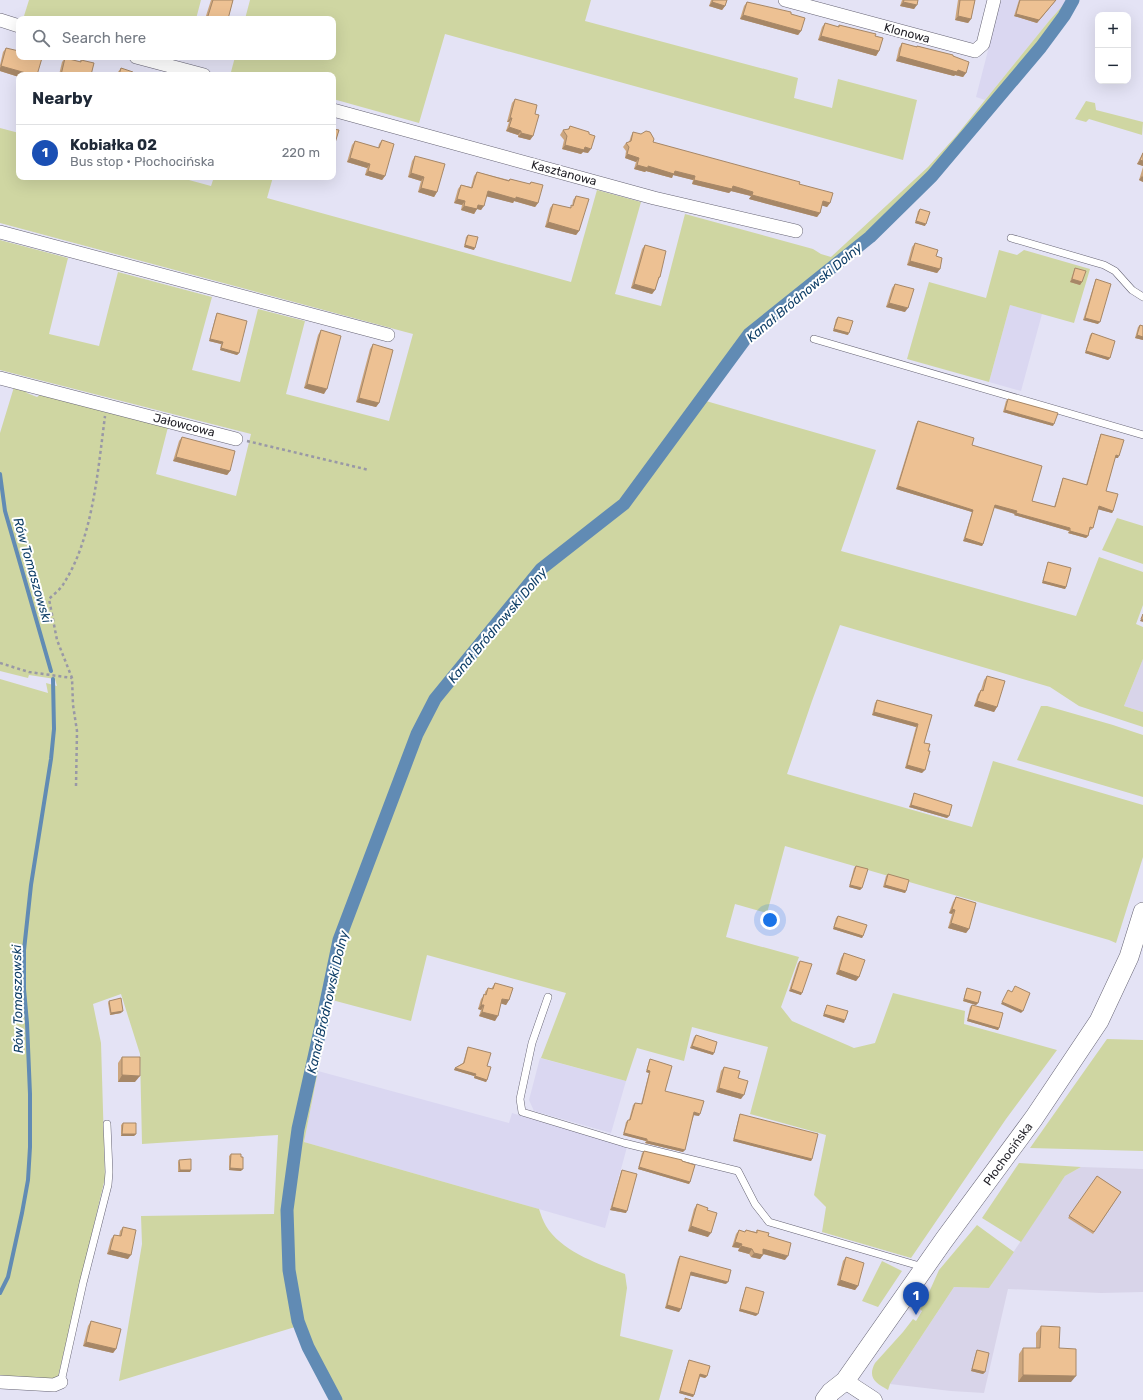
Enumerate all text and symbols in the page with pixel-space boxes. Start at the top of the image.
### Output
map controls [1095,12,1131,84]
button: + [1095,12,1131,48]
search box [16,16,336,60]
street label: Klonowa [882,20,932,46]
icon: search [30,27,52,49]
text: Search here [62,29,146,47]
button: − [1095,48,1131,84]
text: Nearby [32,88,93,108]
text: Kobiałka 02 [70,136,157,154]
text: 1 [42,145,48,160]
text: 220 m [282,145,320,160]
text: Bus stop · Płochocińska [70,154,214,169]
street label: Kasztanowa [530,158,598,188]
water label: Kanał Bródnowski Dolny [744,239,866,345]
street label: Jałowcowa [152,411,216,439]
water label: Rów Tomaszowski [10,516,55,625]
water label: Kanał Bródnowski Dolny [445,564,551,686]
your location [760,910,780,930]
water label: Kanał Bródnowski Dolny [304,929,351,1075]
water label: Rów Tomaszowski [9,944,26,1054]
street label: Płochocińska [980,1120,1036,1188]
pin: 1 [903,1282,929,1315]

